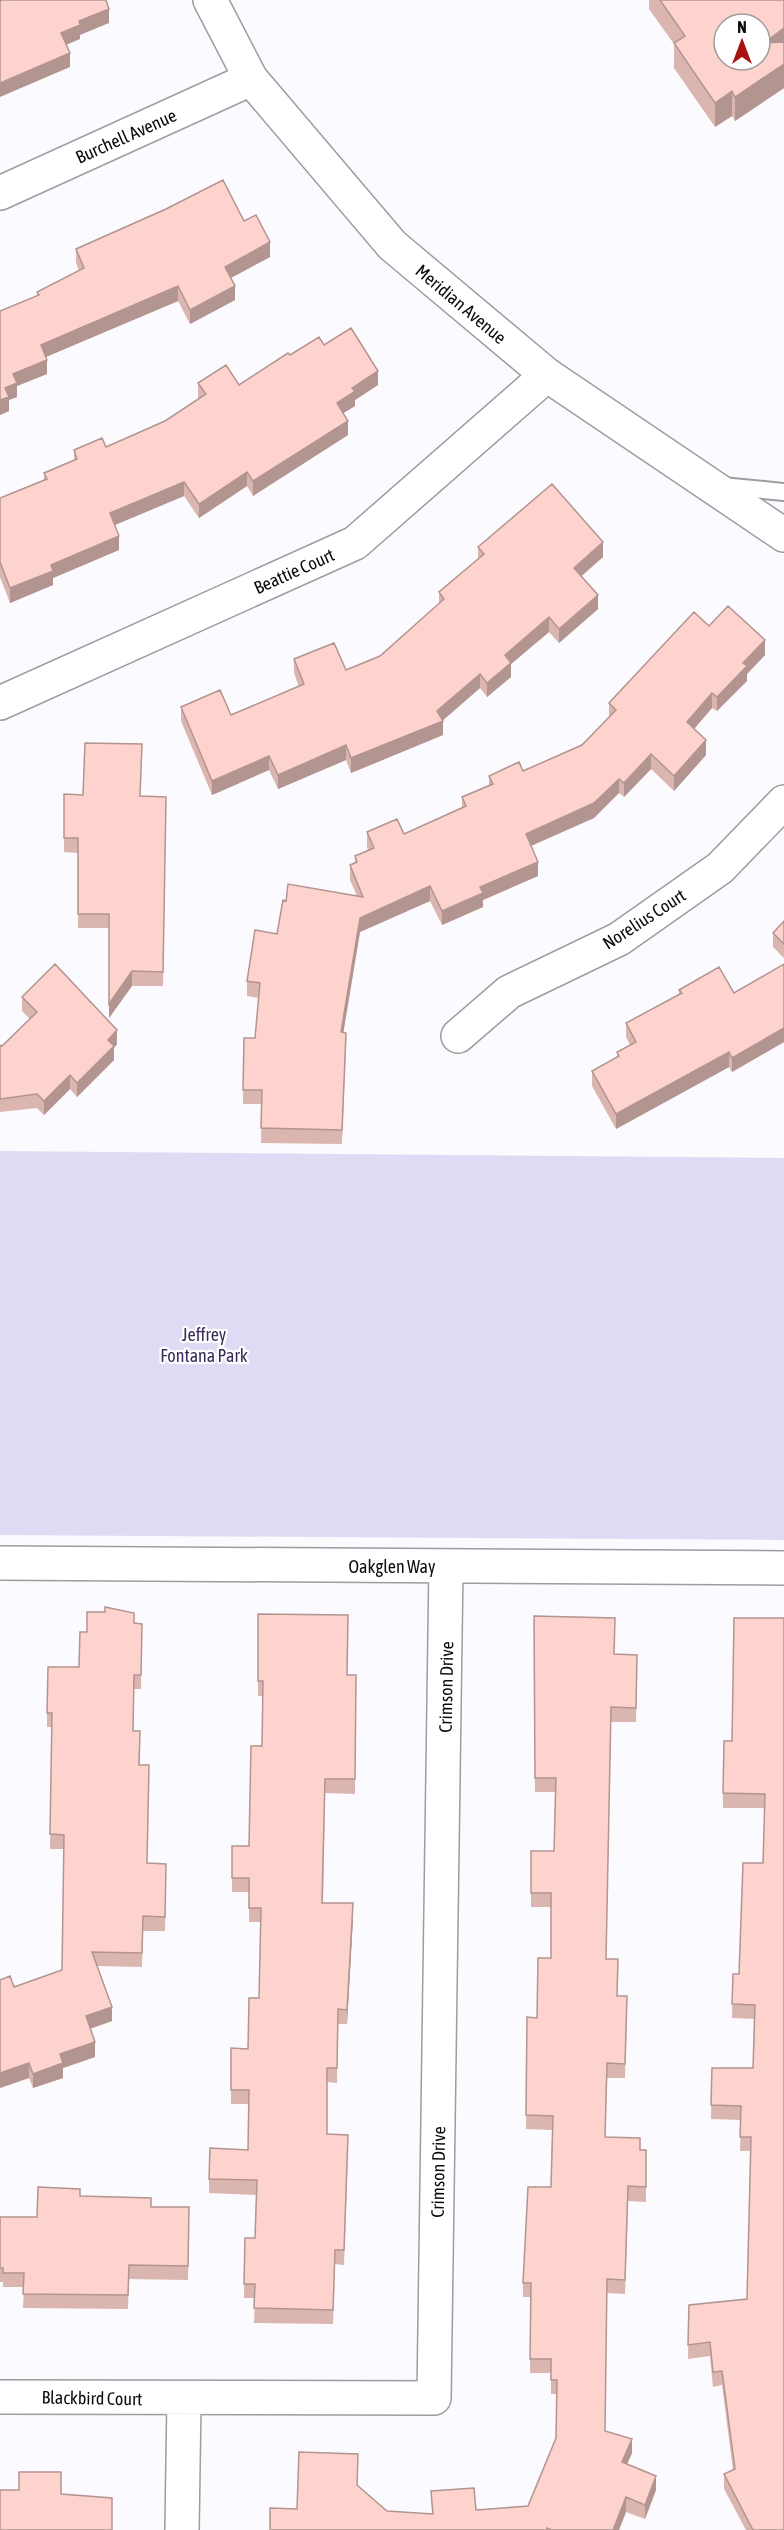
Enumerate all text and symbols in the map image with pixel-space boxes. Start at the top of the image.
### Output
north arrow [712,12,772,72]
text: N [737,18,747,36]
street label: Burchell Avenue [72,104,180,168]
street label: Meridian Avenue [411,260,511,348]
street label: Beattie Court [251,544,337,598]
street label: Norelius Court [599,884,689,954]
park label: Jeffrey Fontana Park [160,1324,248,1366]
street label: Oakglen Way [349,1556,435,1577]
street label: Crimson Drive [435,1641,457,1733]
street label: Crimson Drive [427,2126,449,2218]
street label: Blackbird Court [41,2387,143,2409]

